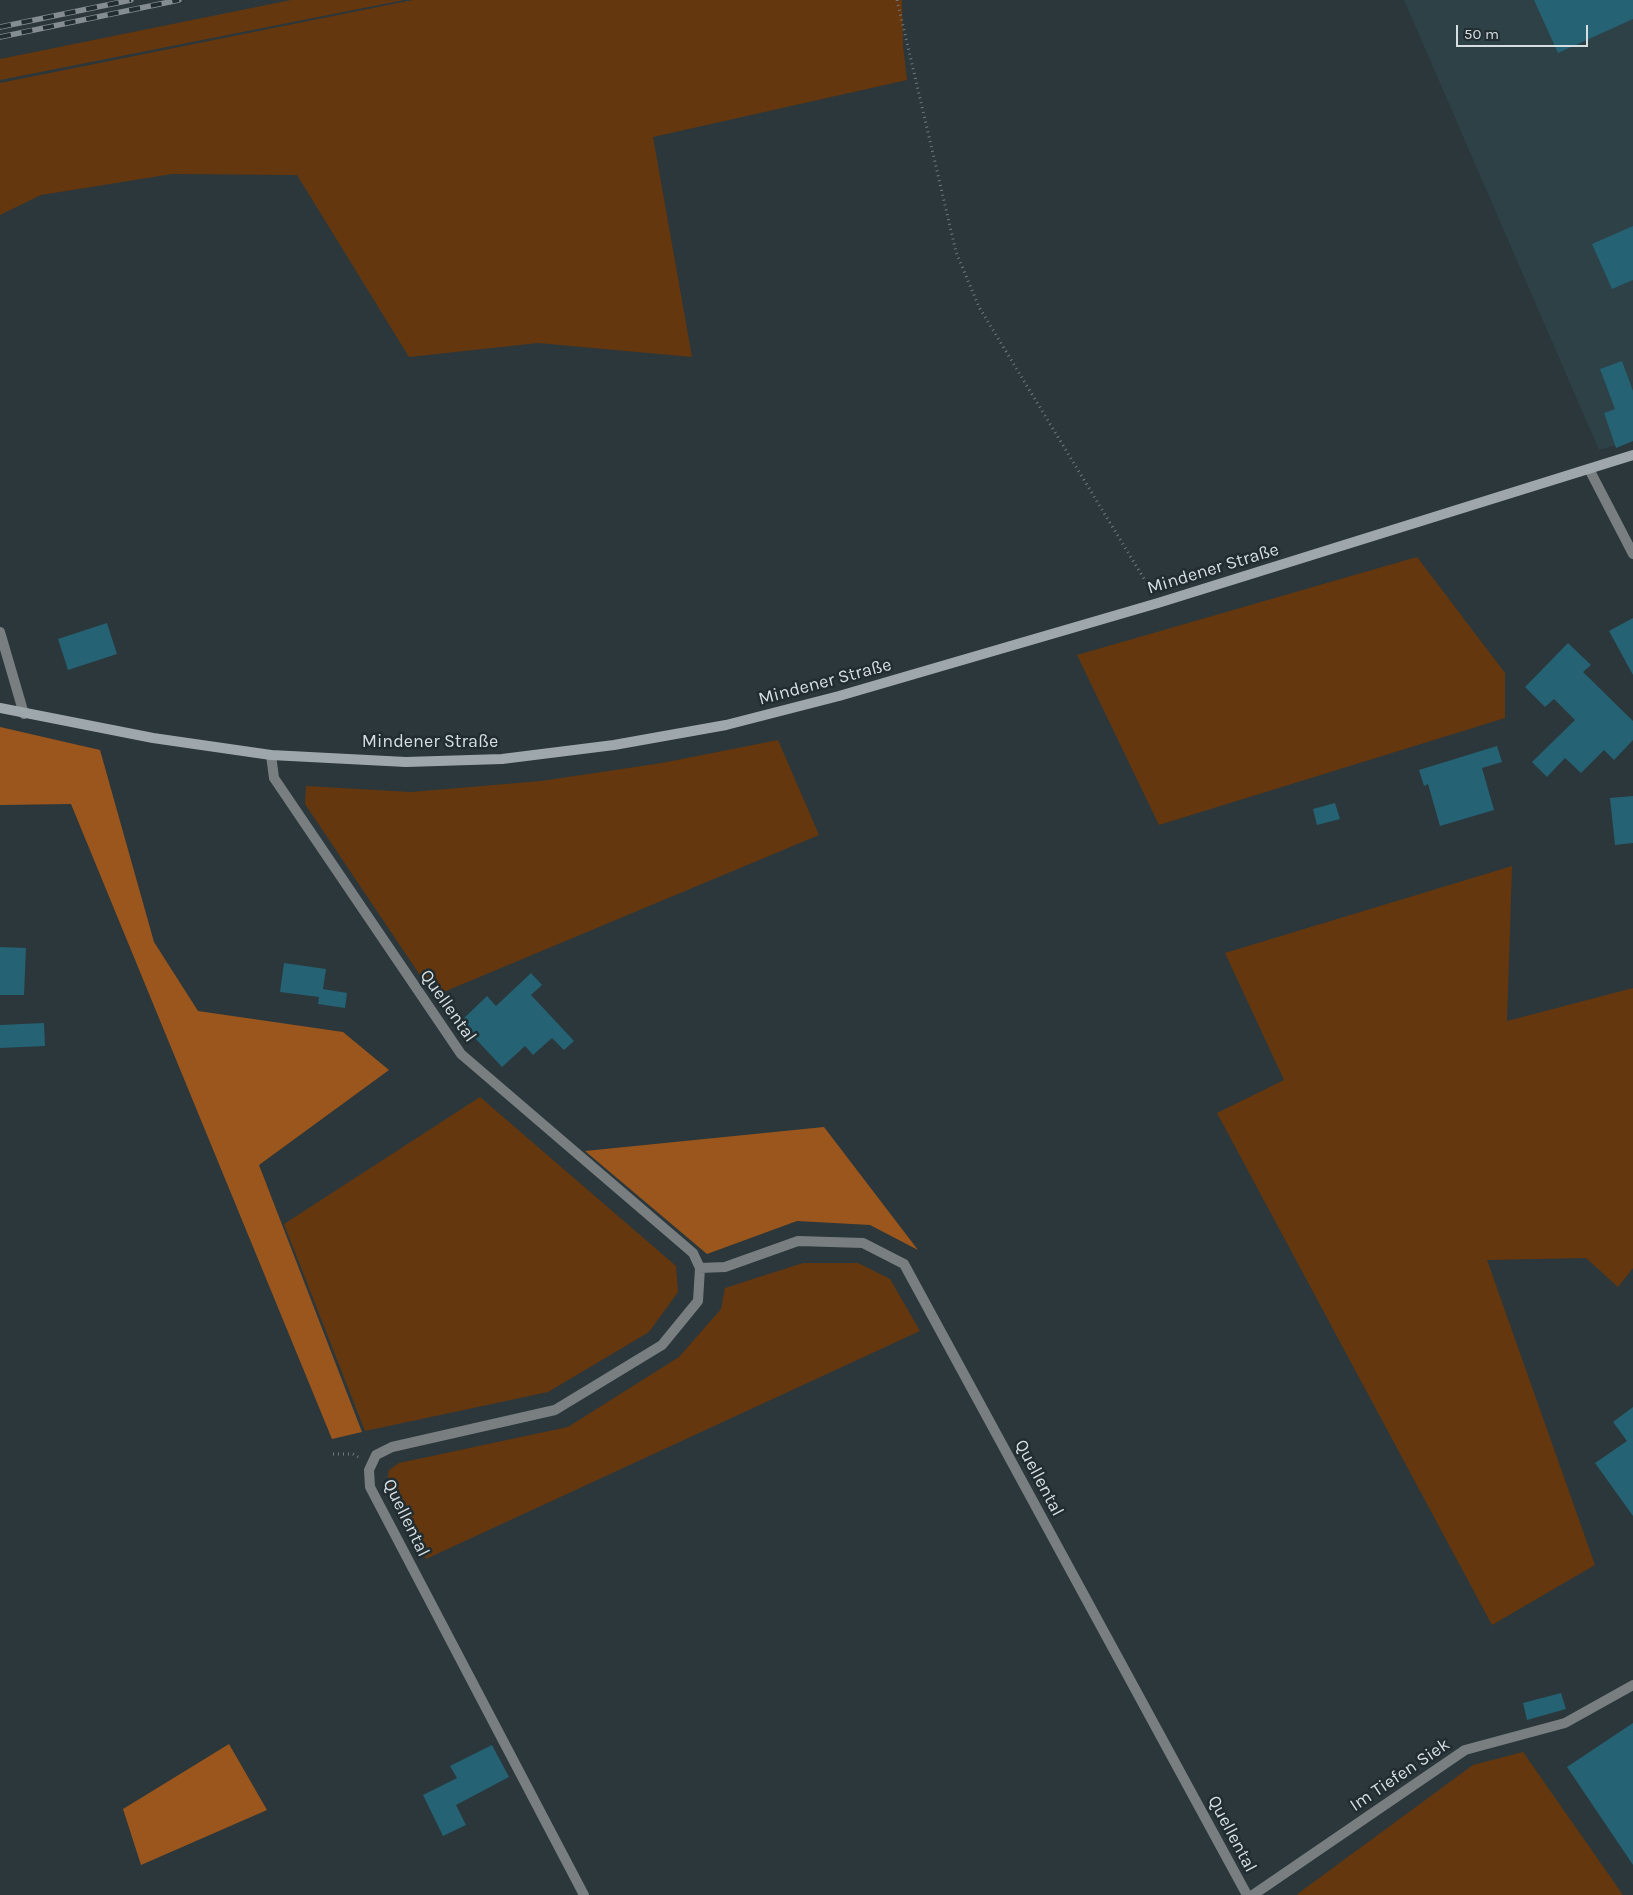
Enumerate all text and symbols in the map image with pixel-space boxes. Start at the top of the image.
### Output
scale bar [1458,15,1590,47]
text: 50 m [1464,25,1499,43]
street label: Mindener Straße [1145,539,1281,599]
street label: Mindener Straße [756,654,894,710]
street label: Mindener Straße [362,731,498,753]
street label: Quellental [415,965,481,1047]
street label: Quellental [1010,1436,1068,1520]
street label: Quellental [378,1476,434,1560]
street label: Im Tiefen Siek [1346,1734,1454,1816]
street label: Quellental [1203,1792,1261,1876]

